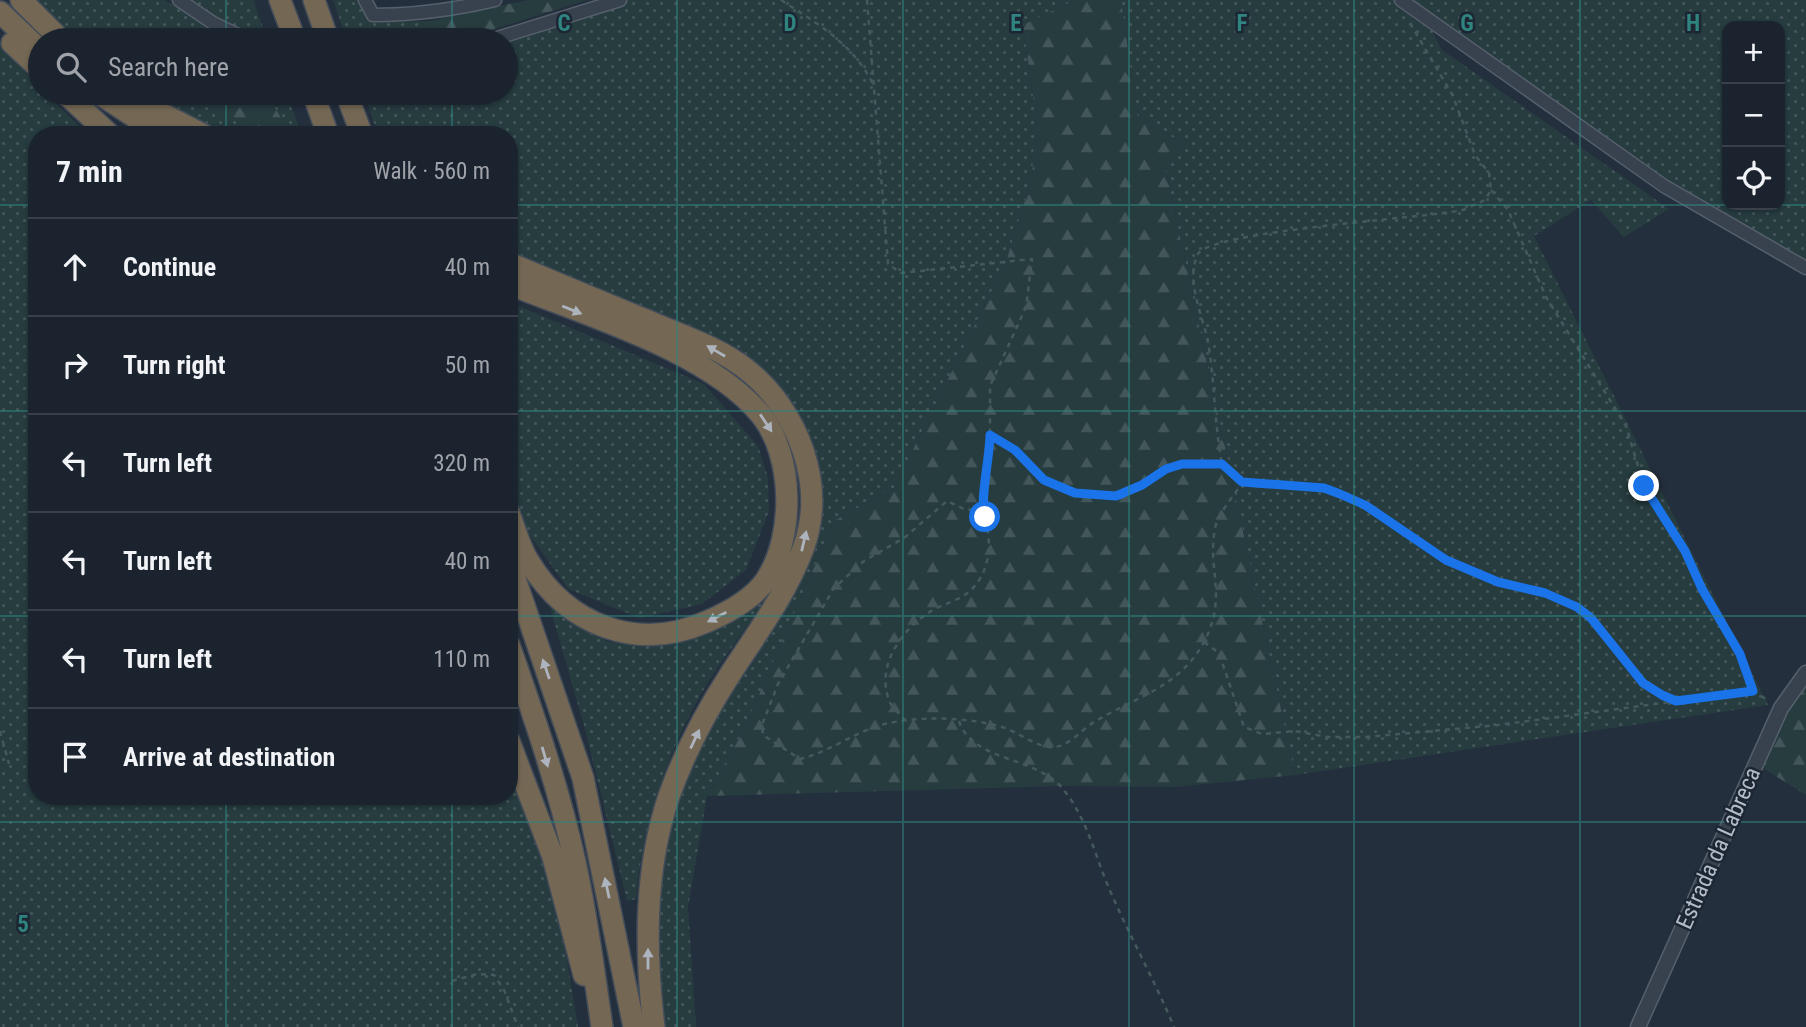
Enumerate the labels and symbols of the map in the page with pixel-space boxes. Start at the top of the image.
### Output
text: C [557,10,571,37]
text: D [784,10,797,37]
text: E [1010,10,1022,37]
text: F [1237,10,1248,37]
text: G [1460,10,1474,37]
text: H [1686,10,1700,37]
one-way arrow [562,305,583,316]
one-way arrow [707,345,726,357]
one-way arrow [759,414,773,432]
route end [1628,470,1659,501]
route start [969,501,1000,532]
one-way arrow [799,529,810,551]
one-way arrow [706,610,726,622]
one-way arrow [541,658,551,679]
one-way arrow [690,729,701,750]
one-way arrow [541,747,551,768]
street label: Estrada da Labreca [1671,763,1766,933]
one-way arrow [601,877,612,899]
text: 5 [17,911,29,938]
one-way arrow [642,948,654,970]

